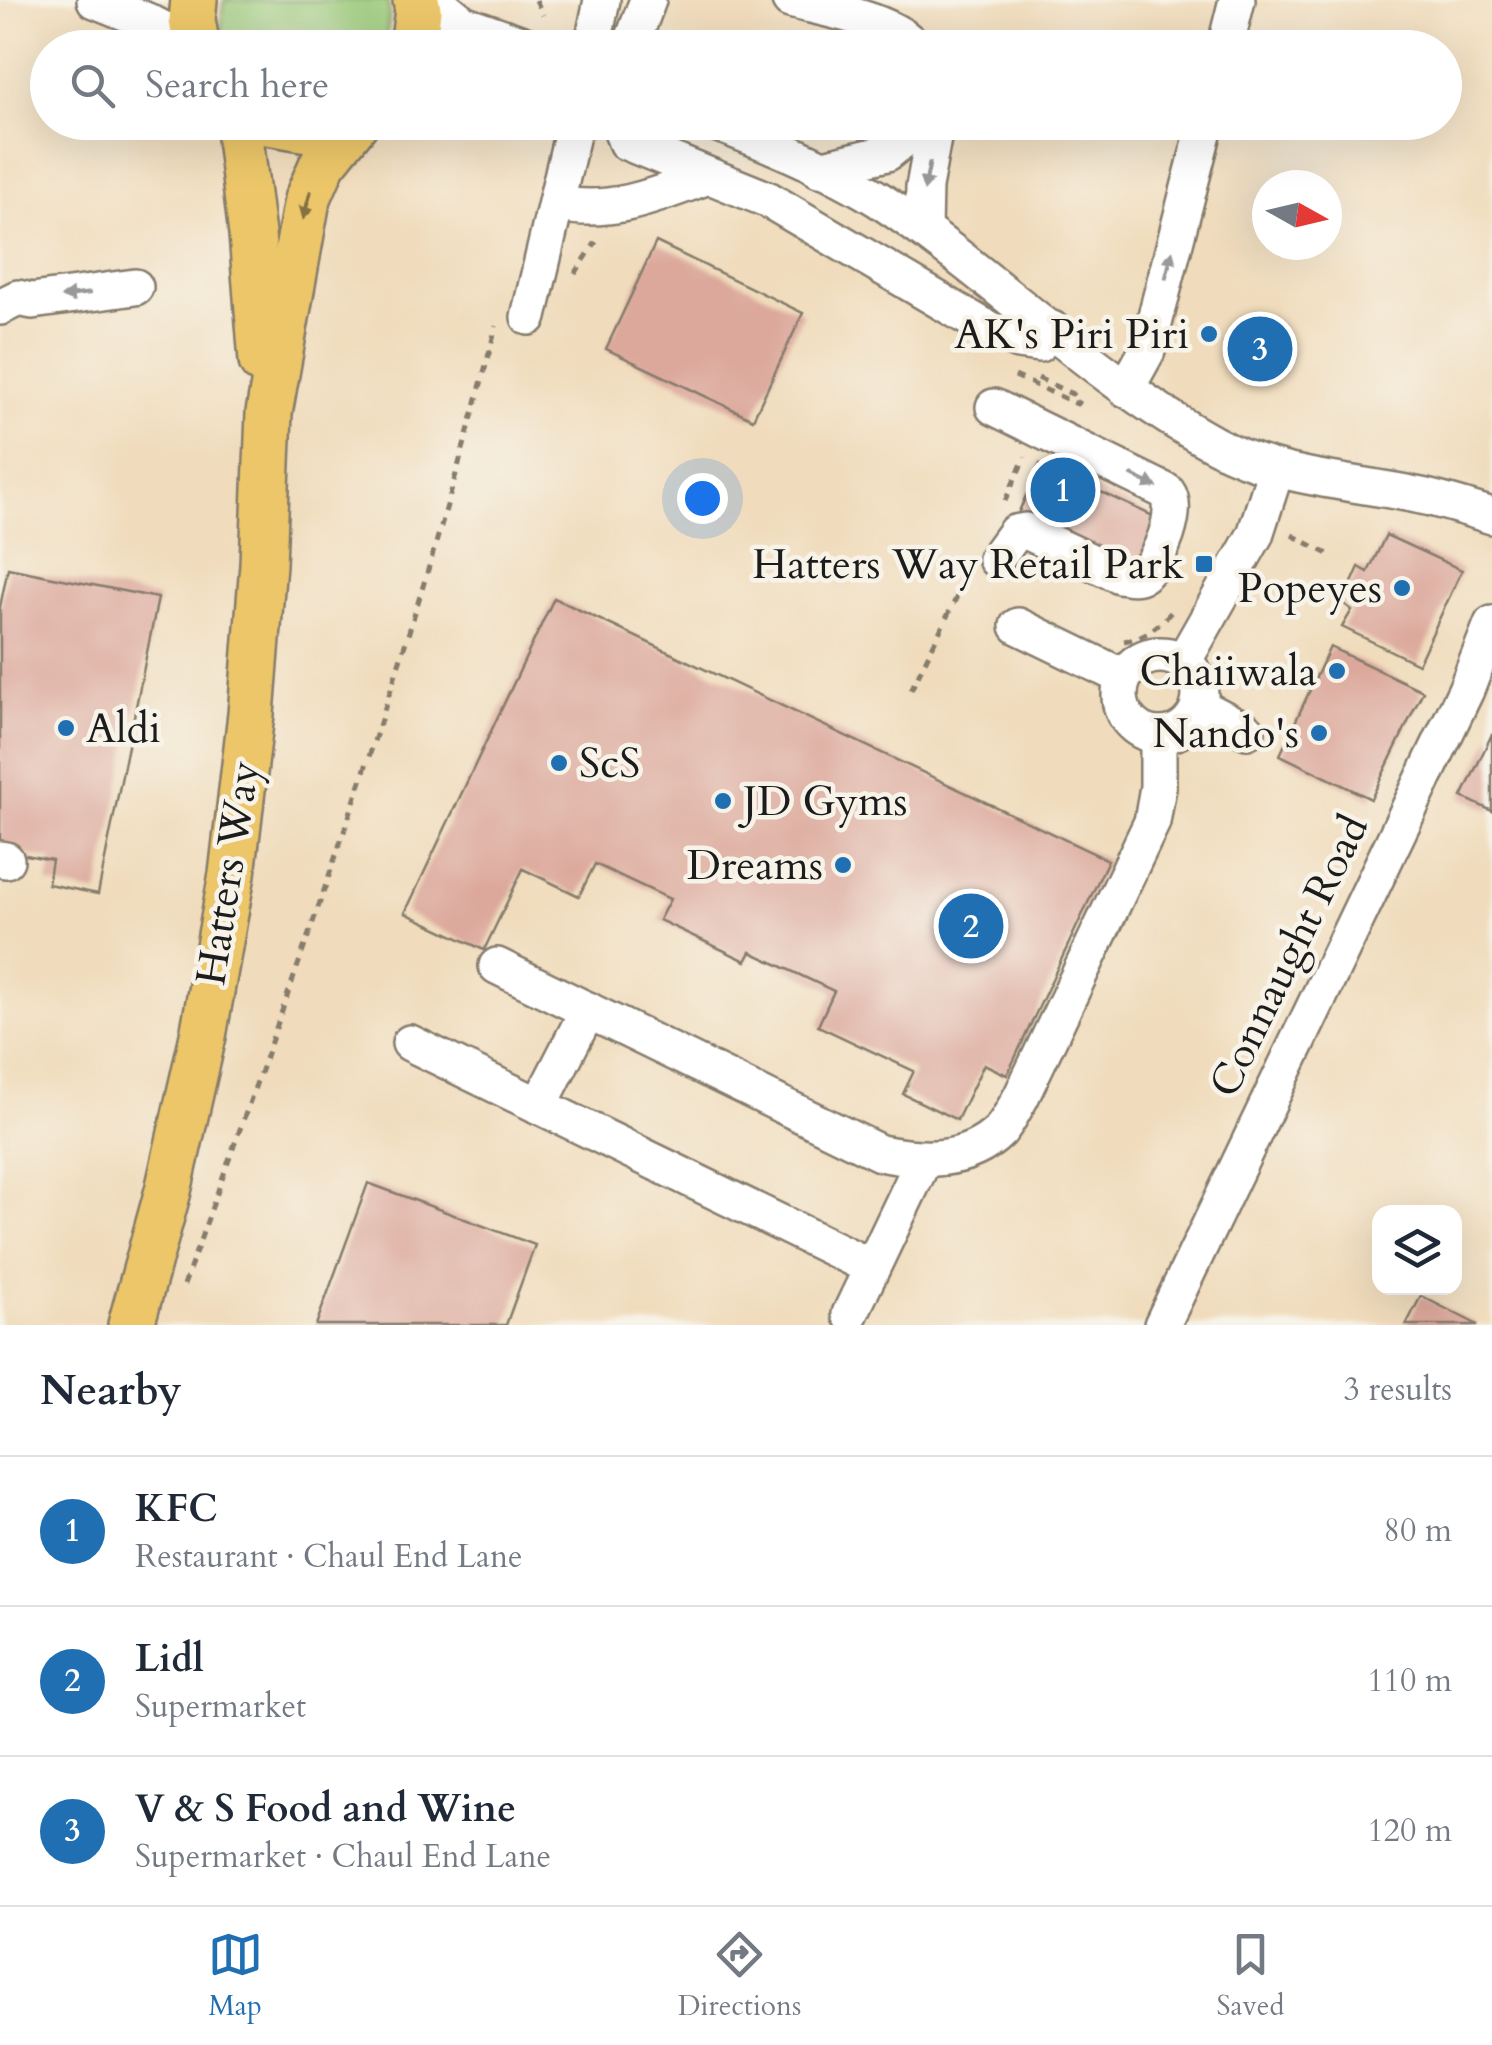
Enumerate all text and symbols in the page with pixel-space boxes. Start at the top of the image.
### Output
search box [30,30,1462,140]
icon: search [65,58,120,113]
text: Search here [145,59,329,111]
one-way arrow [919,161,934,192]
north arrow [1252,170,1342,260]
one-way arrow [299,190,315,221]
one-way arrow [1162,249,1178,280]
one-way arrow [60,287,92,303]
place label: AK's Piri Piri [954,306,1189,363]
pin: 3 [1228,312,1292,386]
marker: AK's Piri Piri [1198,323,1220,345]
pin: 1 [1030,452,1096,528]
one-way arrow [1130,472,1159,489]
your location [677,473,728,524]
place label: Hatters Way Retail Park [752,536,1185,593]
marker: Hatters Way Retail Park [1193,553,1215,575]
place label: Popeyes [1238,560,1382,617]
marker: Popeyes [1391,577,1413,599]
place label: Chaiiwala [1139,643,1317,700]
marker: Chaiiwala [1326,660,1348,682]
place label: Aldi [86,700,161,757]
place label: Nando's [1153,705,1299,762]
marker: Aldi [55,717,77,739]
marker: Nando's [1308,722,1330,744]
place label: ScS [579,735,640,792]
marker: ScS [548,752,570,774]
street label: Hatters Way [182,757,274,989]
place label: JD Gyms [737,773,908,830]
marker: JD Gyms [712,790,734,812]
street label: Connaught Road [1196,805,1382,1107]
place label: Dreams [687,837,823,894]
marker: Dreams [832,854,854,876]
pin: 2 [938,888,1004,964]
map controls [1372,1205,1462,1295]
button: layers [1372,1205,1462,1295]
text: Nearby [40,1362,182,1419]
text: 3 results [1344,1368,1452,1412]
text: KFC [135,1483,218,1535]
text: 1 [64,1509,81,1553]
text: 80 m [1384,1509,1452,1553]
text: Restaurant · Chaul End Lane [135,1535,523,1579]
text: Lidl [135,1633,204,1685]
text: 2 [64,1659,81,1703]
text: 110 m [1367,1659,1452,1703]
text: Supermarket [135,1685,306,1729]
text: V & S Food and Wine [135,1783,516,1835]
text: 3 [64,1809,81,1853]
text: 120 m [1367,1809,1452,1853]
text: Supermarket · Chaul End Lane [135,1835,551,1879]
tab: Map [208,1927,263,2025]
tab: Directions [678,1927,801,2025]
tab: Saved [1216,1927,1284,2025]

